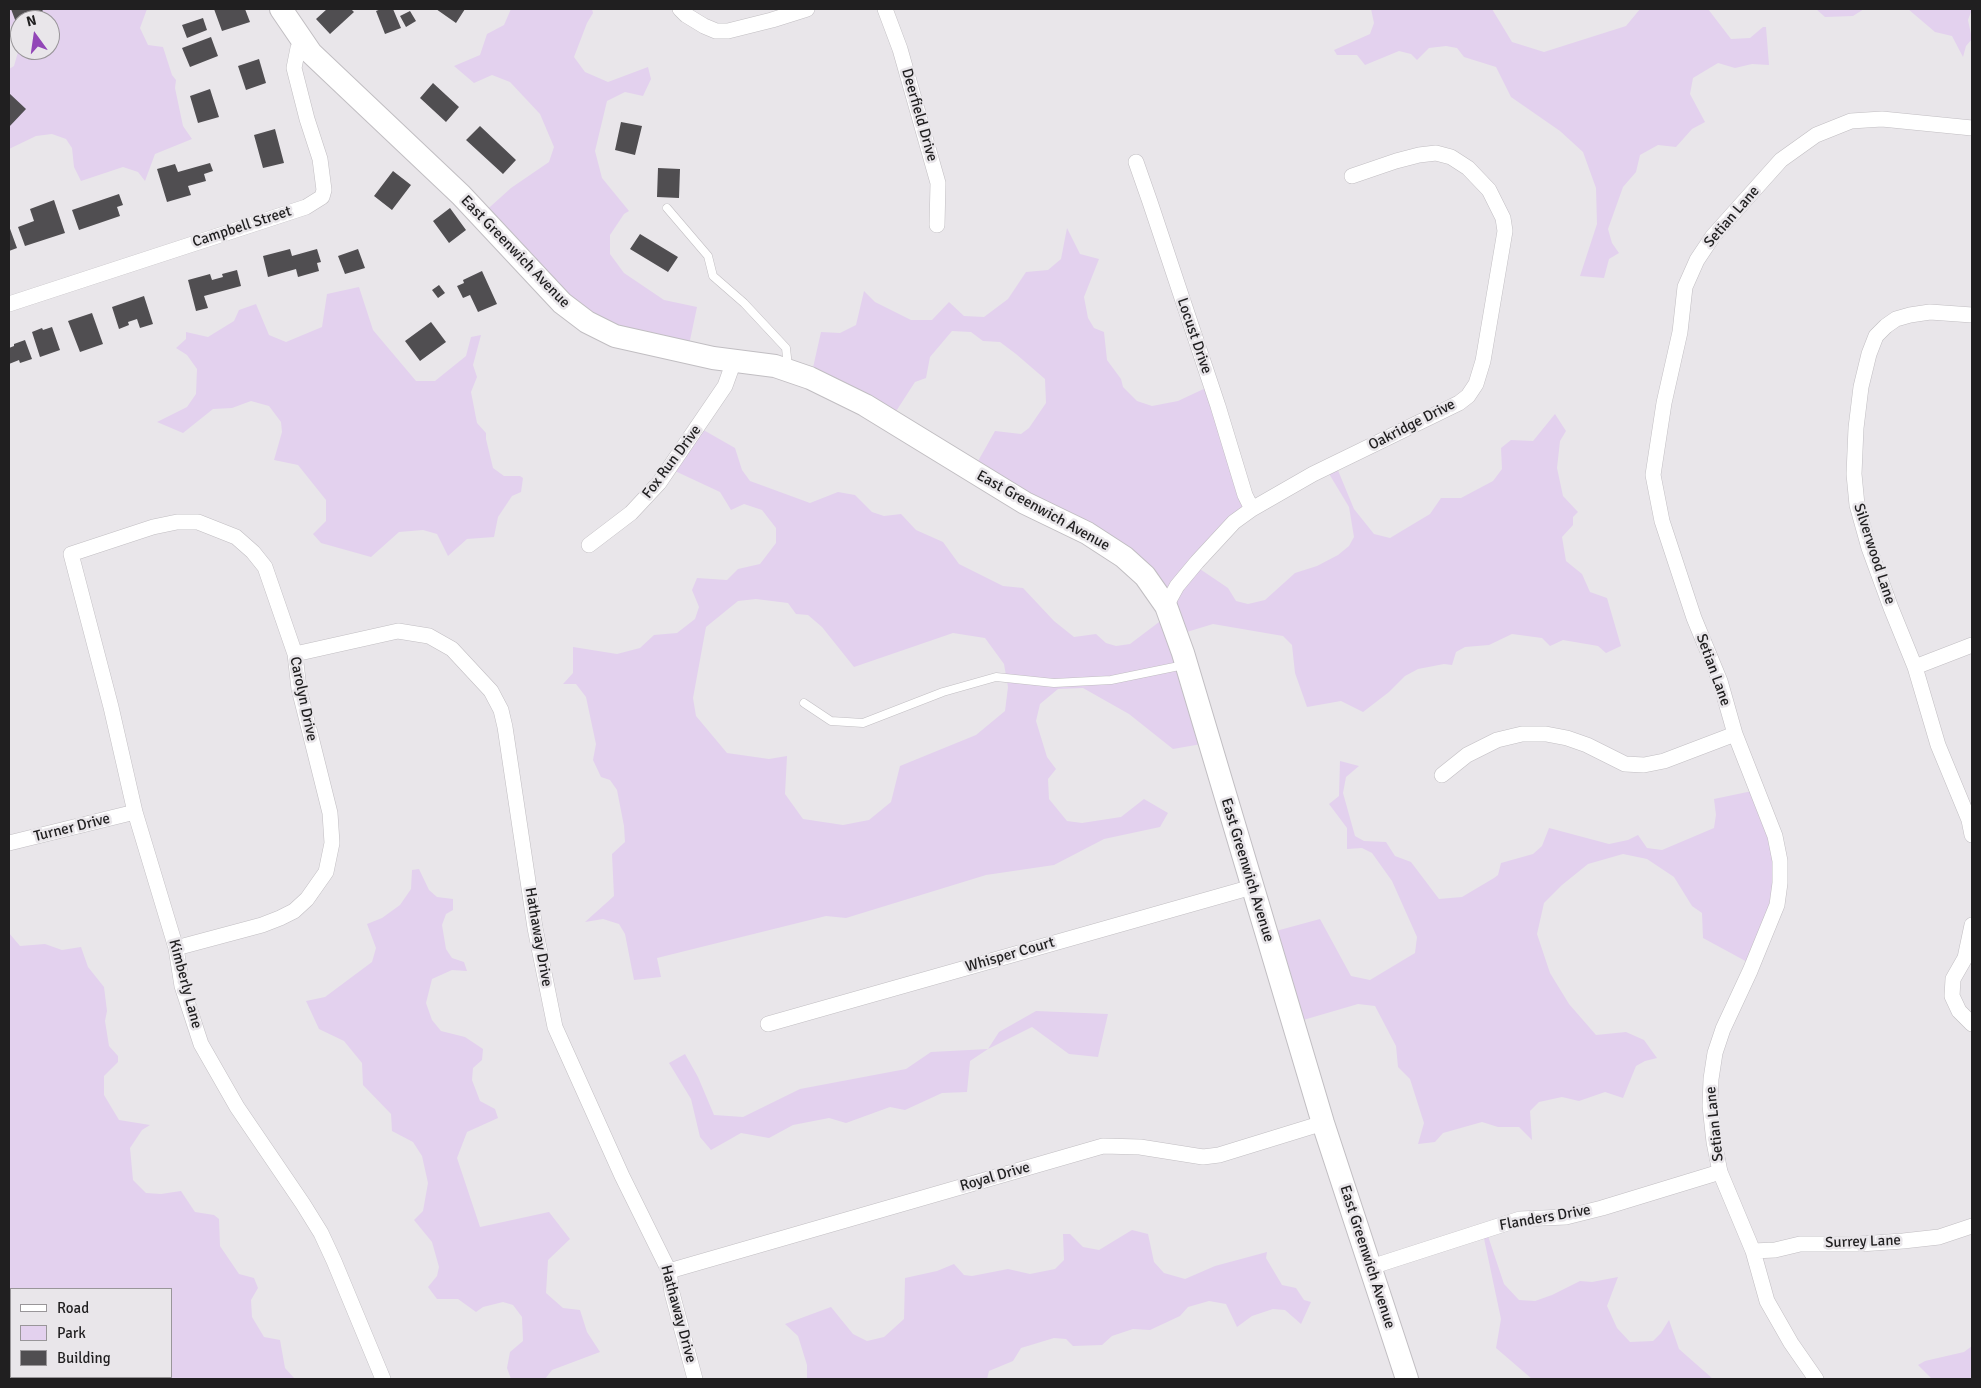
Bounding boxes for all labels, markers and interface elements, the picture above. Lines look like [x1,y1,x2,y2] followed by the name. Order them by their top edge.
[10,10,60,60] north arrow
[25,12,38,30] text: N
[897,66,941,164] street label: Deerfield Drive
[1700,183,1764,251] street label: Setian Lane
[457,192,573,312] street label: East Greenwich Avenue
[190,203,294,251] street label: Campbell Street
[1173,296,1215,376] street label: Locust Drive
[1366,395,1458,455] street label: Oakridge Drive
[639,422,705,502] street label: Fox Run Drive
[973,467,1113,555] street label: East Greenwich Avenue
[1849,501,1899,607] street label: Silverwood Lane
[1692,632,1734,708] street label: Setian Lane
[285,655,321,743] street label: Carolyn Drive
[1217,796,1277,944] street label: East Greenwich Avenue
[32,810,112,846] street label: Turner Drive
[520,886,556,988] street label: Hathaway Drive
[963,934,1057,976] street label: Whisper Court
[164,938,206,1030] street label: Kimberly Lane
[1702,1086,1728,1162] street label: Setian Lane
[958,1158,1032,1196] street label: Royal Drive
[1335,1183,1399,1331] street label: East Greenwich Avenue
[1498,1201,1592,1235] street label: Flanders Drive
[1825,1232,1901,1252] street label: Surrey Lane
[656,1263,700,1365] street label: Hathaway Drive
[10,1288,172,1378] legend
[57,1299,89,1317] text: Road
[57,1324,86,1342] text: Park
[57,1349,111,1367] text: Building

